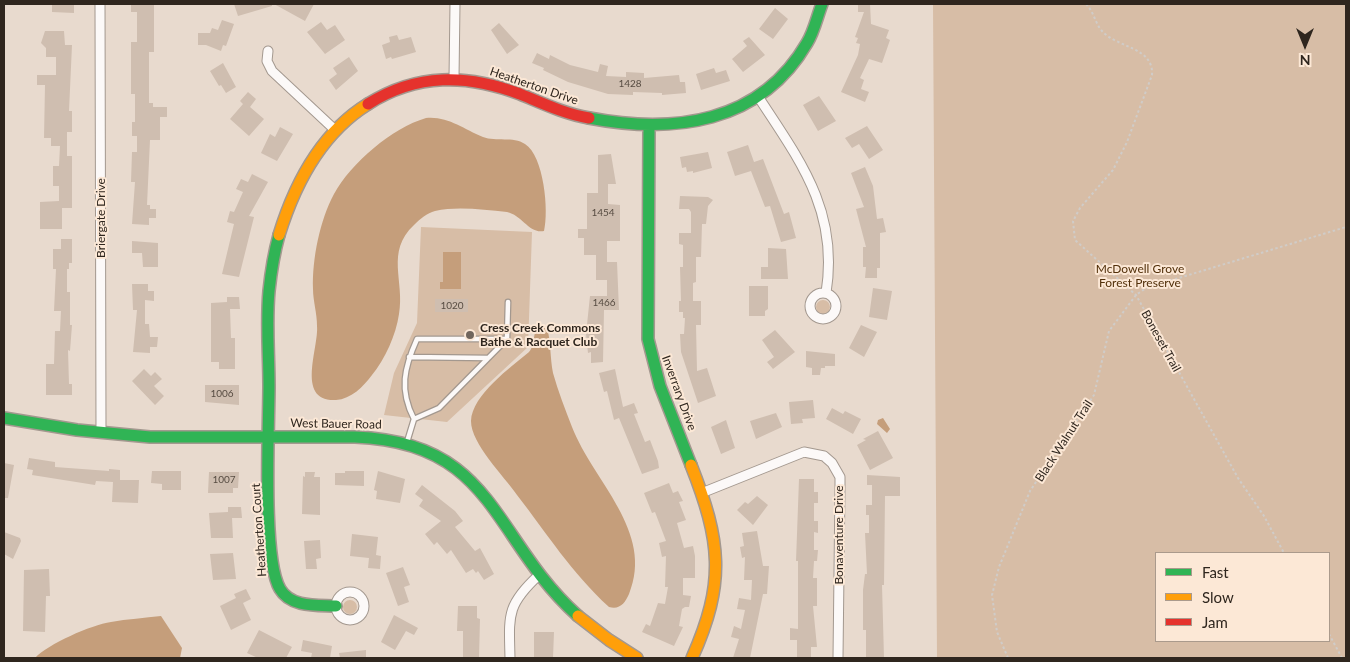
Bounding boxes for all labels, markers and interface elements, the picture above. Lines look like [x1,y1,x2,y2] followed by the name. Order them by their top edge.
[1280,20,1330,70] north arrow
[1300,52,1310,69] text: N
[488,64,580,108] street label: Heatherton Drive
[618,78,642,90] house number: 1428
[94,178,108,258] street label: Briergate Drive
[591,207,615,219] house number: 1454
[1096,262,1184,290] park label: McDowell Grove Forest Preserve
[592,297,616,309] house number: 1466
[440,300,464,312] house number: 1020
[1138,308,1184,374] street label: Boneset Trail
[480,321,600,349] place label: Cress Creek Commons Bathe & Racquet Club
[464,329,476,341] marker: Cress Creek Commons Bathe & Racquet Club
[659,353,699,433] street label: Inverrary Drive
[210,388,234,400] house number: 1006
[1032,398,1096,484] street label: Black Walnut Trail
[290,416,382,432] street label: West Bauer Road
[212,474,236,486] house number: 1007
[249,483,269,577] street label: Heatherton Court
[832,485,846,585] street label: Bonaventure Drive
[1155,552,1330,642] legend
[1202,563,1229,581] text: Fast
[1202,588,1234,606] text: Slow
[1202,613,1228,631] text: Jam

